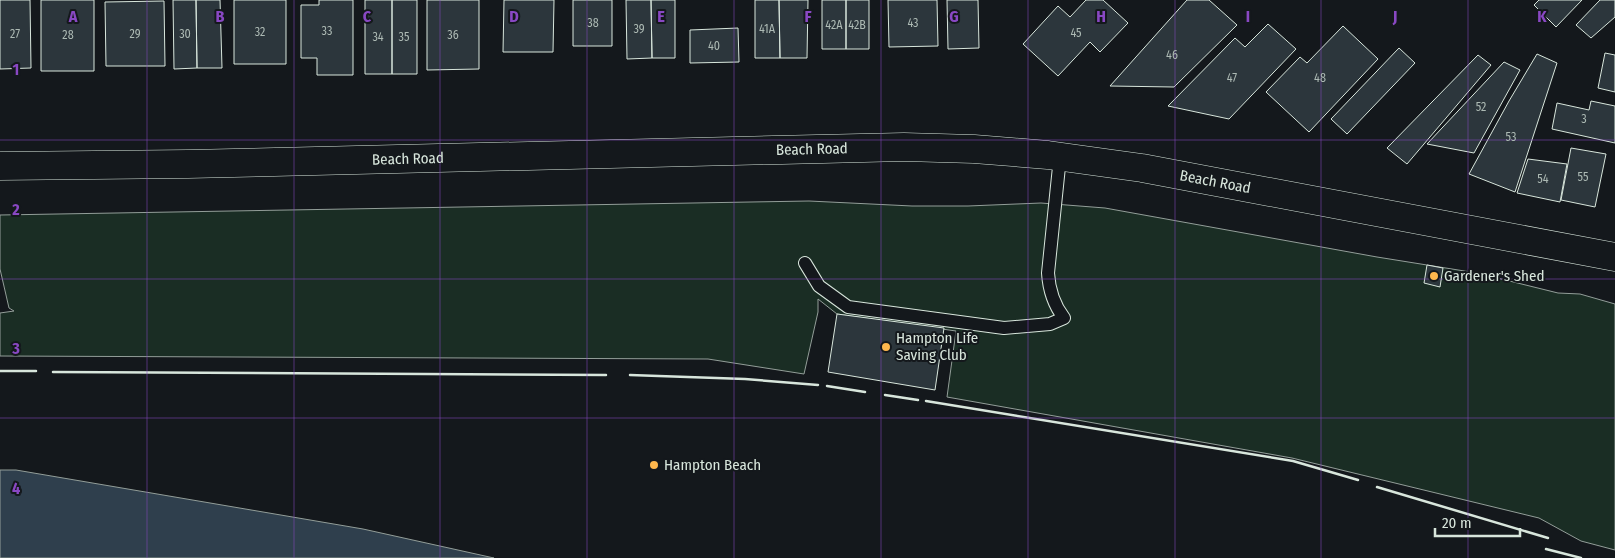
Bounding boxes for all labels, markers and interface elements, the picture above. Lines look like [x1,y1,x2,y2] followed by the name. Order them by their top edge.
[68,7,78,26] text: A
[216,7,225,26] text: B
[363,7,372,26] text: C
[509,7,519,26] text: D
[657,7,665,26] text: E
[804,7,812,26] text: F
[949,7,959,26] text: G
[1096,7,1106,26] text: H
[1246,7,1250,26] text: I
[1392,7,1397,26] text: J
[1537,7,1547,26] text: K
[587,16,599,30] house number: 38
[907,16,919,30] house number: 43
[825,18,843,32] house number: 42A
[848,18,866,32] house number: 42B
[633,22,645,36] house number: 39
[759,22,776,36] house number: 41A
[322,24,332,38] house number: 33
[255,25,265,39] house number: 32
[1070,26,1082,40] house number: 45
[10,27,20,41] house number: 27
[129,27,141,41] house number: 29
[179,27,191,41] house number: 30
[62,28,74,42] house number: 28
[447,28,459,42] house number: 36
[372,30,384,44] house number: 34
[399,30,410,44] house number: 35
[708,39,720,53] house number: 40
[1166,48,1178,62] house number: 46
[13,60,19,79] text: 1
[1227,71,1237,85] house number: 47
[1314,71,1326,85] house number: 48
[1476,100,1486,114] house number: 52
[1581,112,1587,126] house number: 3
[1506,130,1516,144] house number: 53
[776,139,848,159] street label: Beach Road
[372,149,444,169] street label: Beach Road
[1178,166,1252,197] street label: Beach Road
[1578,170,1589,184] house number: 55
[1537,172,1549,186] house number: 54
[11,200,20,219] text: 2
[1444,267,1544,285] place label: Gardener's Shed
[1428,270,1440,282] marker: Gardener's Shed
[896,329,978,364] place label: Hampton Life Saving Club
[11,339,20,358] text: 3
[880,341,892,353] marker: Hampton Life Saving Club
[664,456,761,474] place label: Hampton Beach
[648,459,660,471] marker: Hampton Beach
[12,479,20,498] text: 4
[1435,506,1520,538] scale bar
[1442,514,1472,532] text: 20 m

